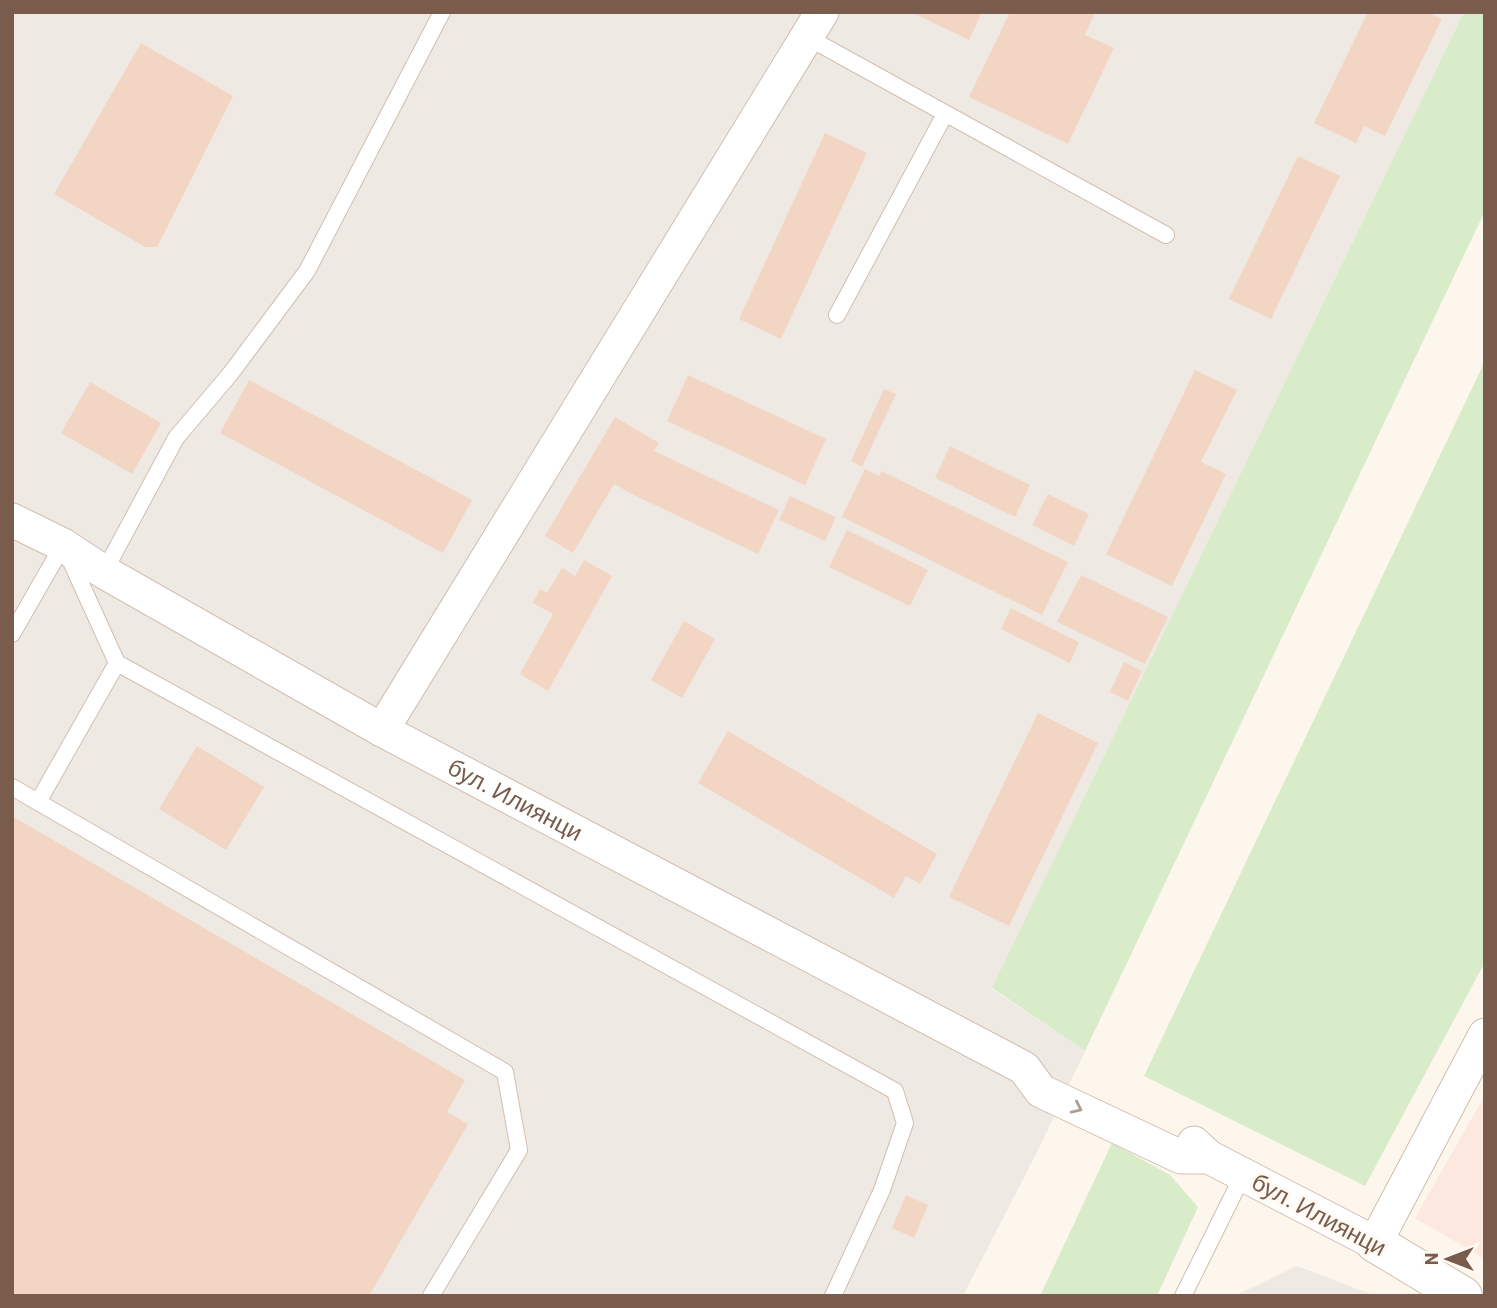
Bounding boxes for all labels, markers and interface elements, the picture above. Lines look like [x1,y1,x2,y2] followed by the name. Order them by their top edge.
[443,751,588,846] street label: бул. Илиянци
[1070,1100,1083,1114] one-way arrow
[1247,1166,1392,1261] street label: бул. Илиянци
[1413,1224,1483,1294] north arrow
[1419,1253,1442,1265] text: N

